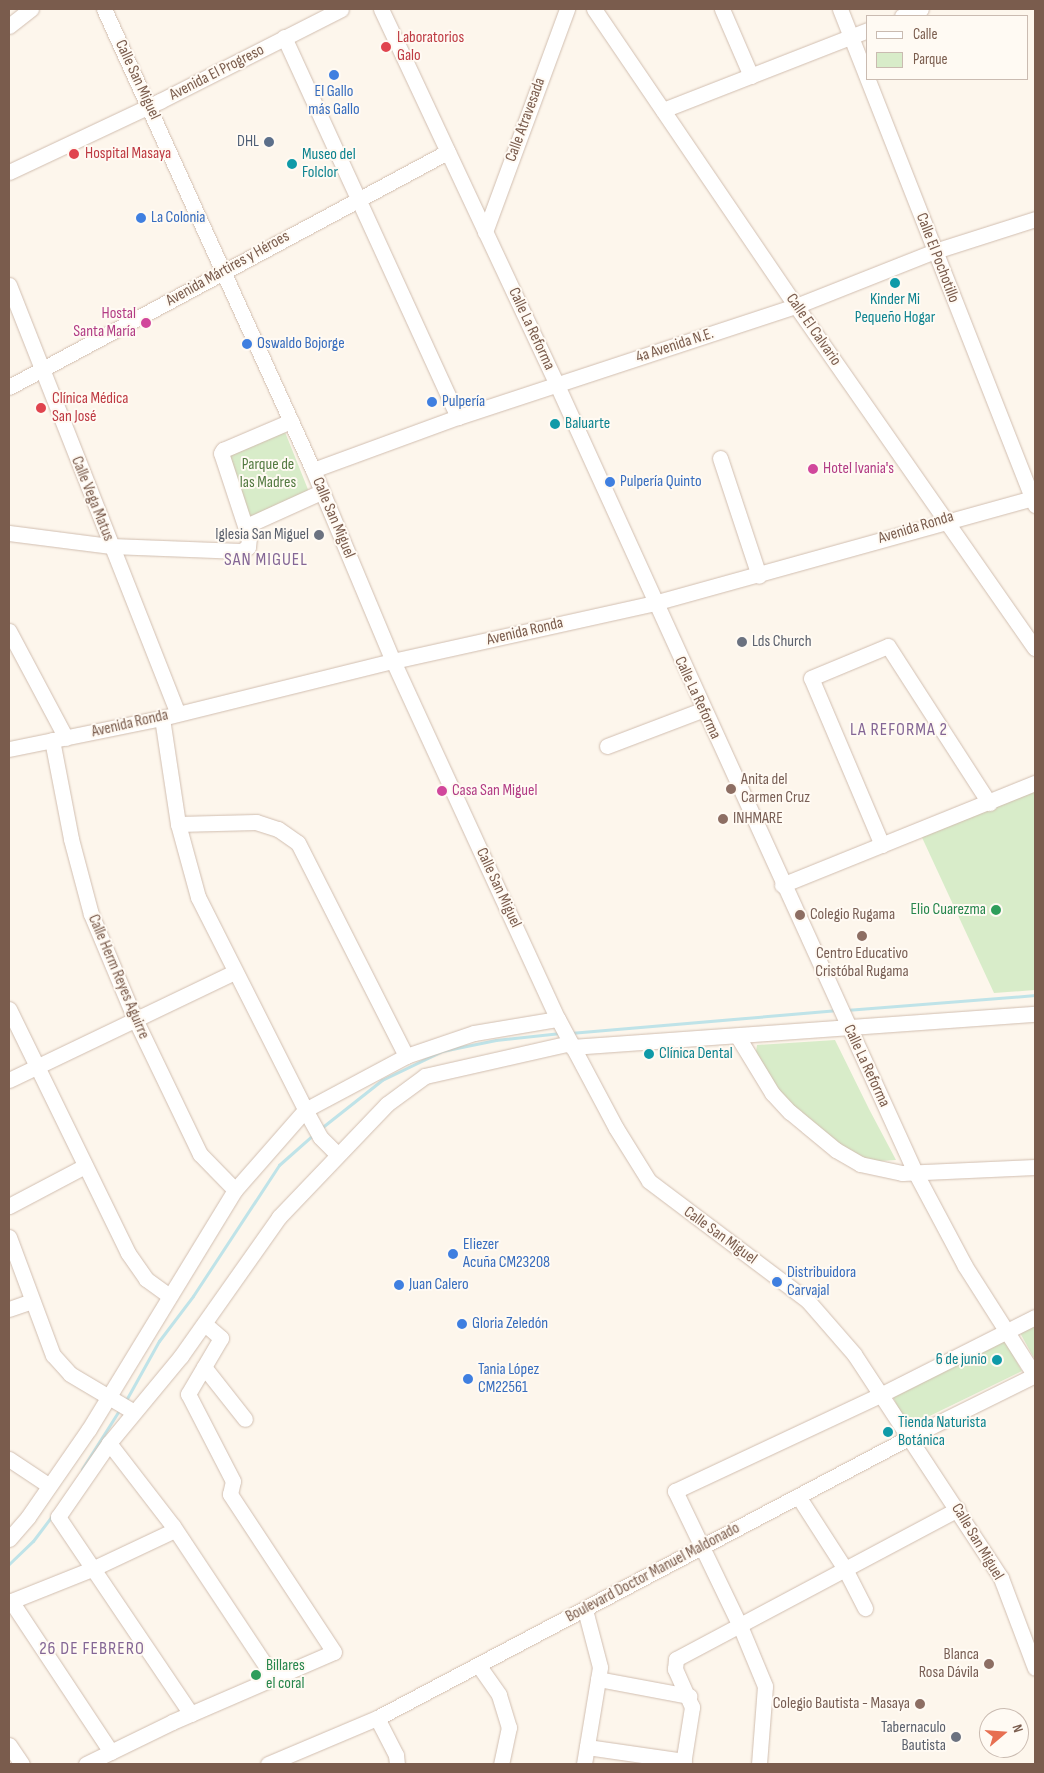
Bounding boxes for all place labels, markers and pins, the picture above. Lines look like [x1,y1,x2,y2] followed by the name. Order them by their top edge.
[397,28,464,66] place label: Laboratorios Galo
[379,40,393,54] marker: Laboratorios Galo
[328,69,340,81] marker: El Gallo más Gallo
[308,82,360,120] place label: El Gallo más Gallo
[237,132,259,152] place label: DHL
[263,136,275,148] marker: DHL
[85,144,171,164] place label: Hospital Masaya
[302,145,356,183] place label: Museo del Folclor
[67,147,81,161] marker: Hospital Masaya
[286,158,298,170] marker: Museo del Folclor
[151,208,205,228] place label: La Colonia
[135,212,147,224] marker: La Colonia
[889,277,901,289] marker: Kinder Mi Pequeño Hogar
[855,290,935,328] place label: Kinder Mi Pequeño Hogar
[73,304,136,342] place label: Hostal Santa María
[140,317,152,329] marker: Hostal Santa María
[257,334,345,354] place label: Oswaldo Bojorge
[241,338,253,350] marker: Oswaldo Bojorge
[52,389,128,427] place label: Clínica Médica San José
[442,392,485,412] place label: Pulpería
[426,396,438,408] marker: Pulpería
[34,401,48,415] marker: Clínica Médica San José
[565,414,610,434] place label: Baluarte
[549,418,561,430] marker: Baluarte
[823,459,894,479] place label: Hotel Ivania's
[807,463,819,475] marker: Hotel Ivania's
[620,472,702,492] place label: Pulpería Quinto
[604,476,616,488] marker: Pulpería Quinto
[215,525,309,545] place label: Iglesia San Miguel
[313,529,325,541] marker: Iglesia San Miguel
[752,632,812,652] place label: Lds Church
[736,636,748,648] marker: Lds Church
[741,770,810,808] place label: Anita del Carmen Cruz
[452,781,537,801] place label: Casa San Miguel
[725,783,737,795] marker: Anita del Carmen Cruz
[436,785,448,797] marker: Casa San Miguel
[733,809,783,829] place label: INHMARE
[717,813,729,825] marker: INHMARE
[910,900,986,920] place label: Elio Cuarezma
[990,904,1002,916] marker: Elio Cuarezma
[810,905,895,925] place label: Colegio Rugama
[794,909,806,921] marker: Colegio Rugama
[856,930,868,942] marker: Centro Educativo Cristóbal Rugama
[815,944,909,982] place label: Centro Educativo Cristóbal Rugama
[659,1044,733,1064] place label: Clínica Dental
[643,1048,655,1060] marker: Clínica Dental
[463,1235,550,1273] place label: Eliezer Acuña CM23208
[447,1248,459,1260] marker: Eliezer Acuña CM23208
[787,1263,856,1301] place label: Distribuidora Carvajal
[409,1275,469,1295] place label: Juan Calero
[771,1276,783,1288] marker: Distribuidora Carvajal
[393,1279,405,1291] marker: Juan Calero
[472,1314,548,1334] place label: Gloria Zeledón
[456,1318,468,1330] marker: Gloria Zeledón
[936,1350,987,1370] place label: 6 de junio
[991,1354,1003,1366] marker: 6 de junio
[478,1360,539,1398] place label: Tania López CM22561
[462,1373,474,1385] marker: Tania López CM22561
[898,1413,986,1451] place label: Tienda Naturista Botánica
[882,1426,894,1438] marker: Tienda Naturista Botánica
[919,1645,979,1683] place label: Blanca Rosa Dávila
[266,1656,305,1694] place label: Billares el coral
[983,1658,995,1670] marker: Blanca Rosa Dávila
[250,1669,262,1681] marker: Billares el coral
[773,1694,910,1714] place label: Colegio Bautista - Masaya
[914,1698,926,1710] marker: Colegio Bautista - Masaya
[881,1718,946,1756] place label: Tabernaculo Bautista
[950,1731,962,1743] marker: Tabernaculo Bautista

